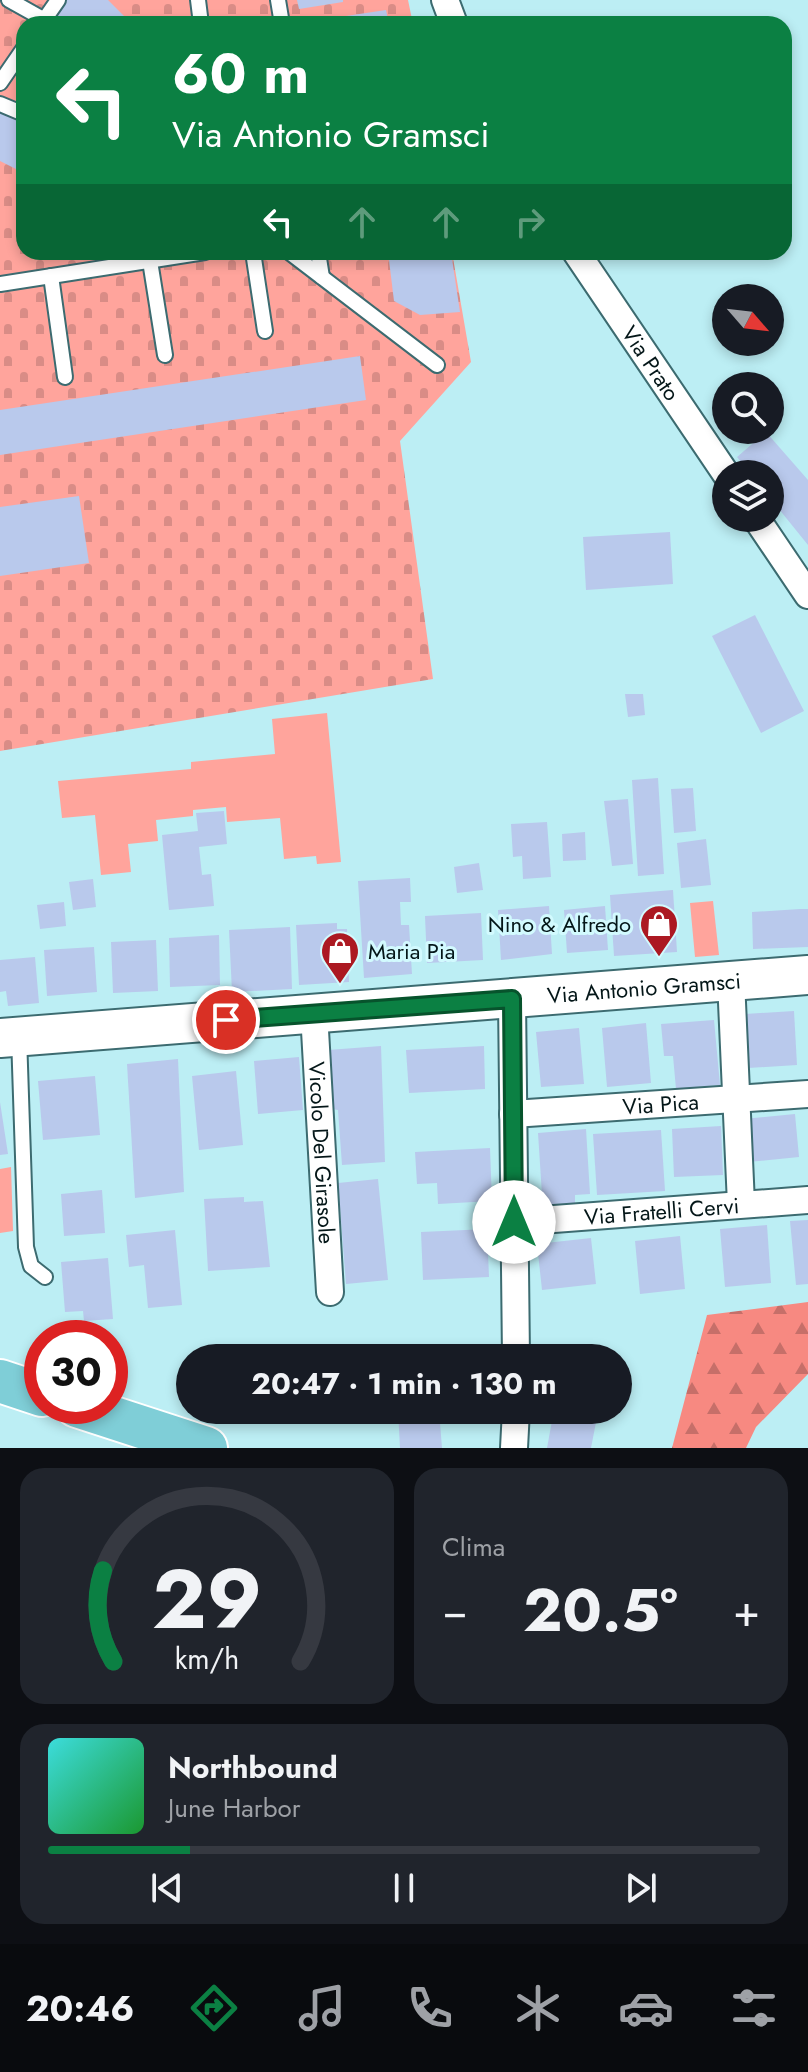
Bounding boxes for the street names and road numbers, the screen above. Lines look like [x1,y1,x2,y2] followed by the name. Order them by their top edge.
[614,319,688,407] street label: Via Prato
[546,964,742,1011] street label: Via Antonio Gramsci
[301,1061,343,1245] street label: Vicolo Del Girasole
[621,1085,700,1123] street label: Via Pica
[583,1189,740,1233] street label: Via Fratelli Cervi

